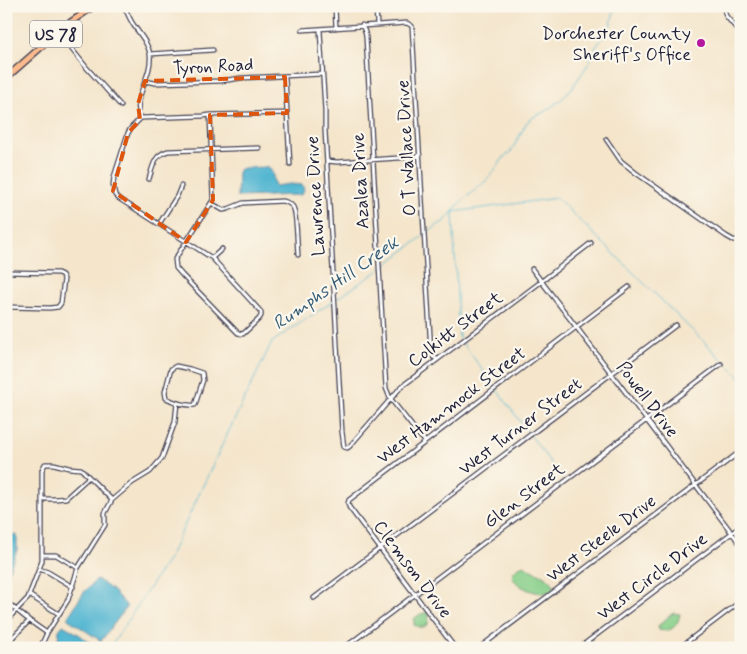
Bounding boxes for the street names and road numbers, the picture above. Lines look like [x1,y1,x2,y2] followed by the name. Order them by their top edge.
[30,20,82,48] road number: US 78
[172,53,254,81] street label: Tyron Road
[391,79,423,217] street label: O T Wallace Drive
[346,132,376,230] street label: Azalea Drive
[301,135,331,257] street label: Lawrence Drive
[403,286,508,373] street label: Colkitt Street
[372,342,531,470] street label: West Hammock Street
[611,357,684,443] street label: Powell Drive
[454,372,587,481] street label: West Turner Street
[479,457,570,534] street label: Glen Street
[542,490,662,588] street label: West Steele Drive
[367,516,457,624] street label: Clemson Drive
[593,527,713,626] street label: West Circle Drive

